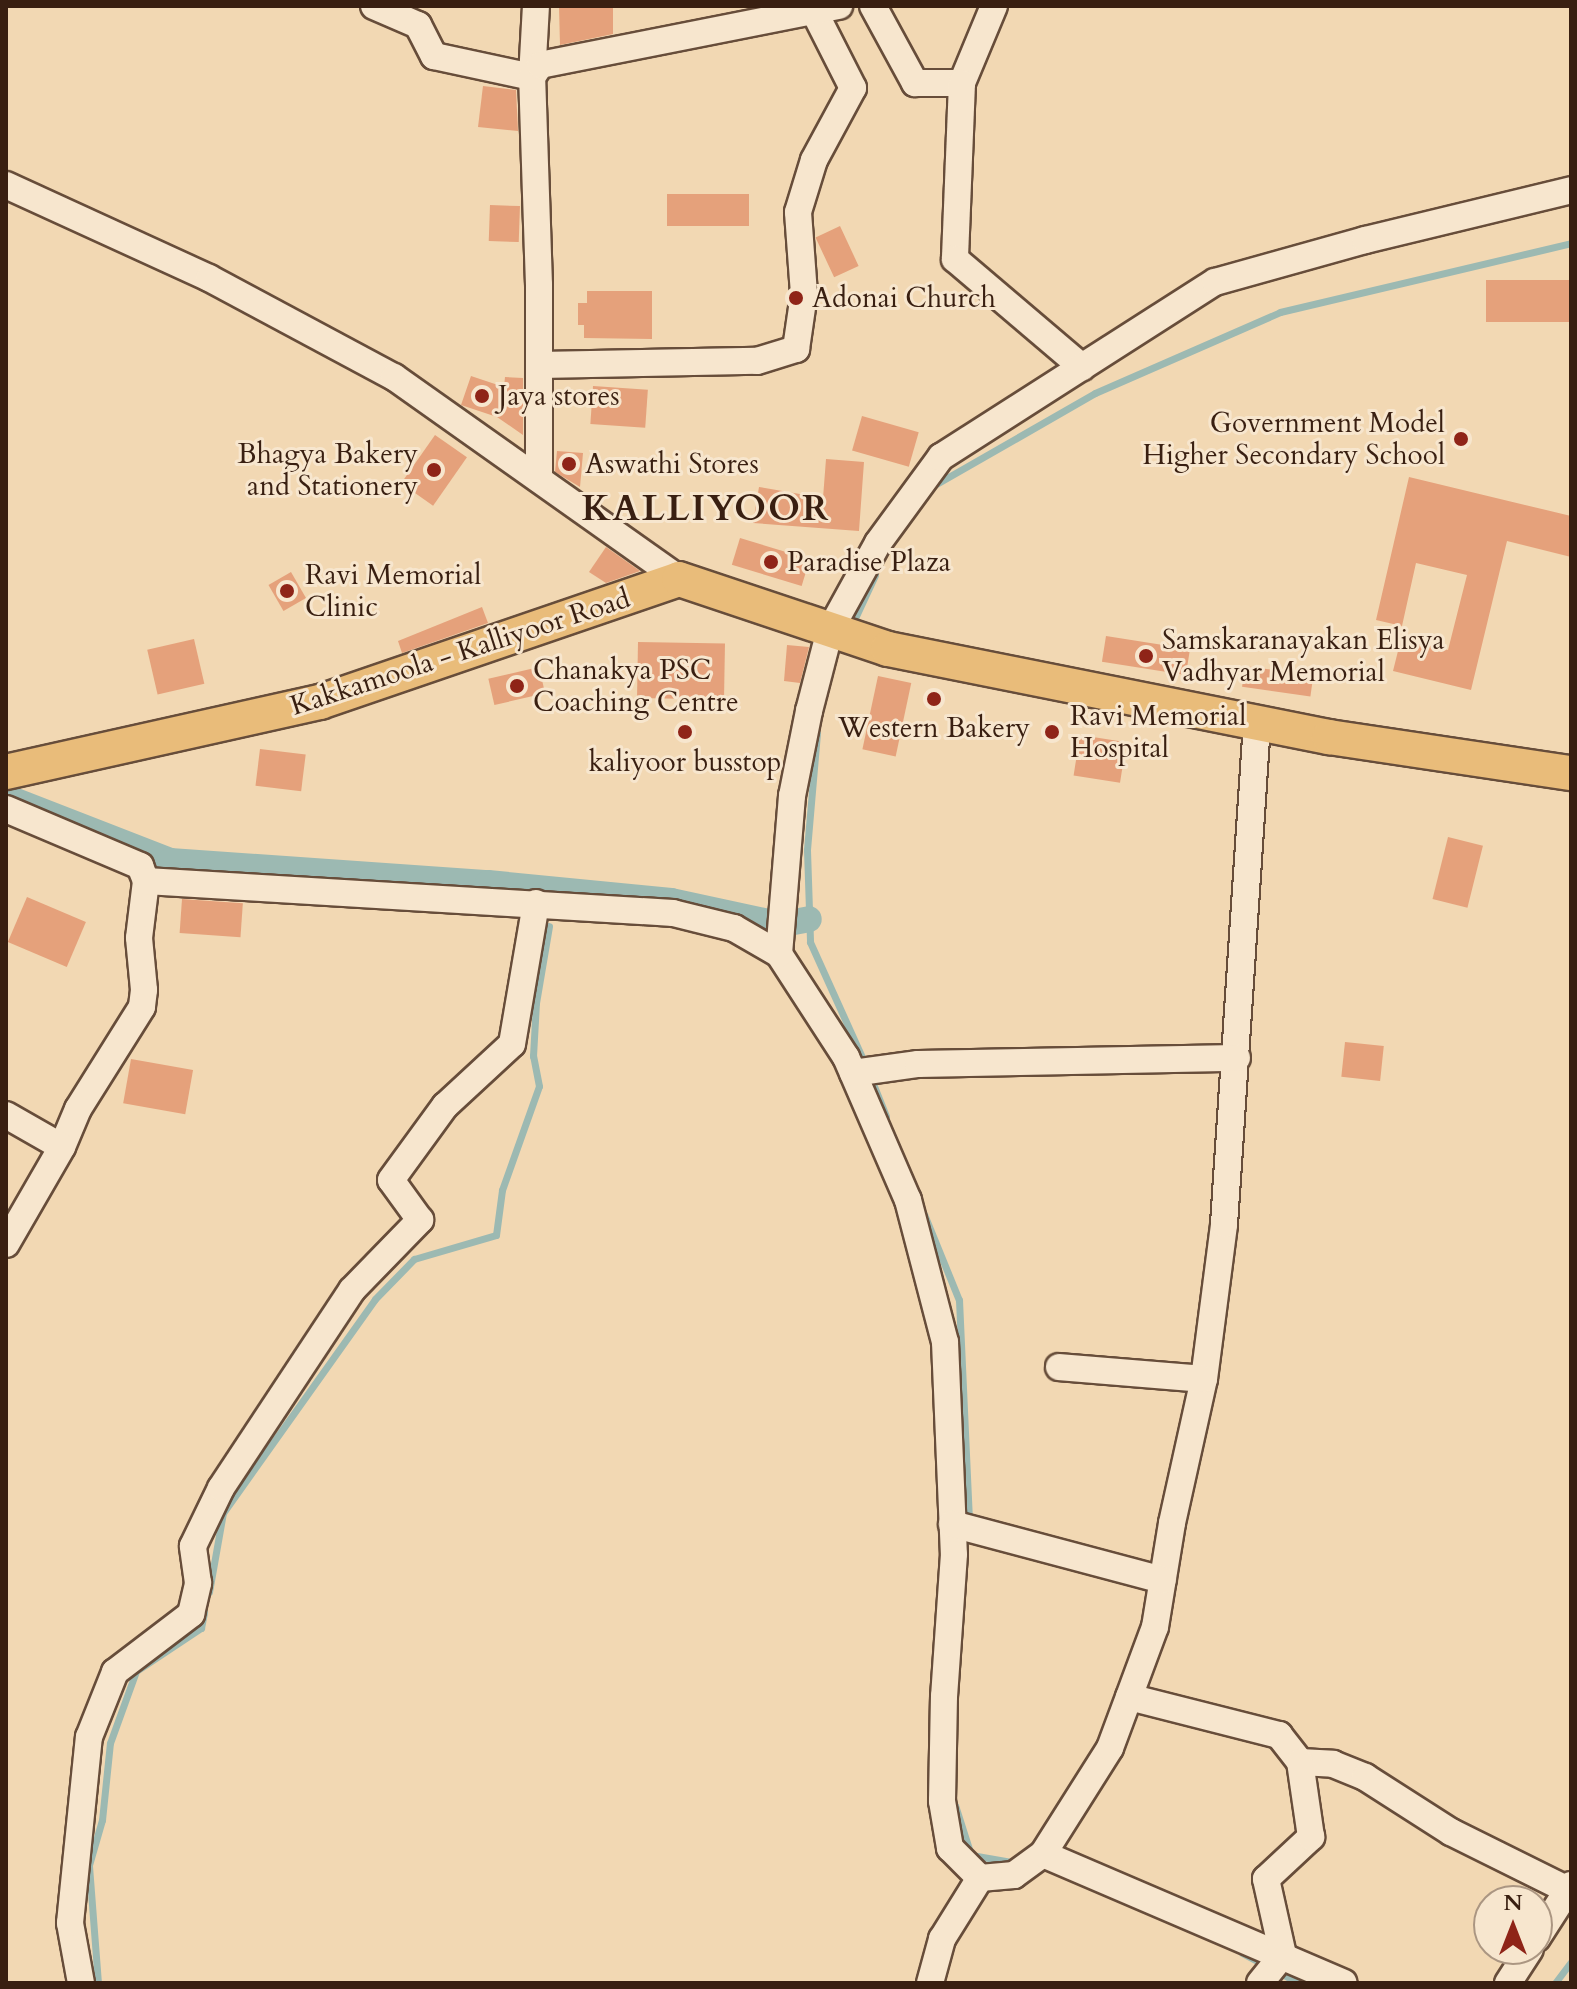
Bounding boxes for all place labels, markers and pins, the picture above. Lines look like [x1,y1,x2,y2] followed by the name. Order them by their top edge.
[812,281,996,315] place label: Adonai Church
[787,289,805,307] marker: Adonai Church
[498,379,620,413] place label: Jaya stores
[473,387,491,405] marker: Jaya stores
[1143,406,1445,472] place label: Government Model Higher Secondary School
[1452,430,1470,448] marker: Government Model Higher Secondary School
[238,437,418,503] place label: Bhagya Bakery and Stationery
[585,447,759,481] place label: Aswathi Stores
[560,455,578,473] marker: Aswathi Stores
[425,461,443,479] marker: Bhagya Bakery and Stationery
[787,545,951,579] place label: Paradise Plaza
[762,553,780,571] marker: Paradise Plaza
[305,558,481,624] place label: Ravi Memorial Clinic
[276,580,298,602] marker: Ravi Memorial Clinic
[1162,623,1445,689] place label: Samskaranayakan Elisya Vadhyar Memorial
[1137,647,1155,665] marker: Samskaranayakan Elisya Vadhyar Memorial
[533,653,739,719] place label: Chanakya PSC Coaching Centre
[508,677,526,695] marker: Chanakya PSC Coaching Centre
[925,690,943,708] marker: Western Bakery
[1070,699,1246,765] place label: Ravi Memorial Hospital
[838,711,1030,745] place label: Western Bakery
[1041,721,1063,743] marker: Ravi Memorial Hospital
[676,723,694,741] marker: kaliyoor busstop
[589,745,781,779] place label: kaliyoor busstop

